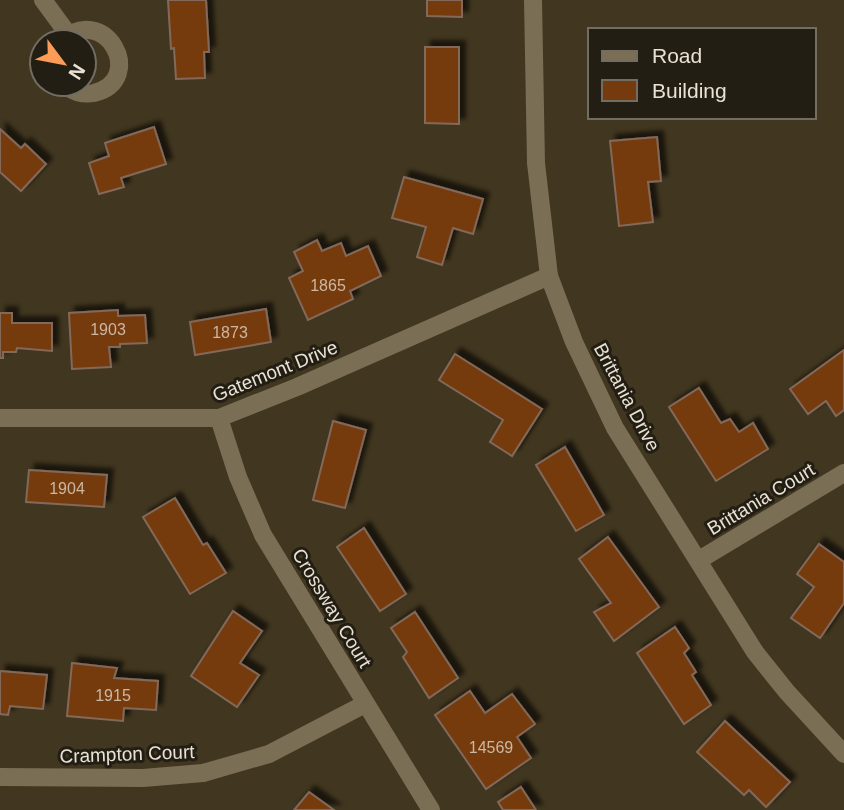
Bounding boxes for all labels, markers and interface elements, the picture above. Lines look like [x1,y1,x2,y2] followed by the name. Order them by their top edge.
[28,28,98,98] north arrow
[588,28,816,119] legend
[652,44,702,67] text: Road
[64,60,90,83] text: N
[652,79,727,102] text: Building
[310,277,346,294] house number: 1865
[90,321,126,338] house number: 1903
[212,324,248,341] house number: 1873
[209,336,341,406] street label: Gatemont Drive
[590,339,664,455] street label: Brittania Drive
[704,458,819,539] street label: Brittania Court
[49,480,85,497] house number: 1904
[288,545,376,672] street label: Crossway Court
[95,687,131,704] house number: 1915
[469,739,513,756] house number: 14569
[59,741,196,767] street label: Crampton Court

